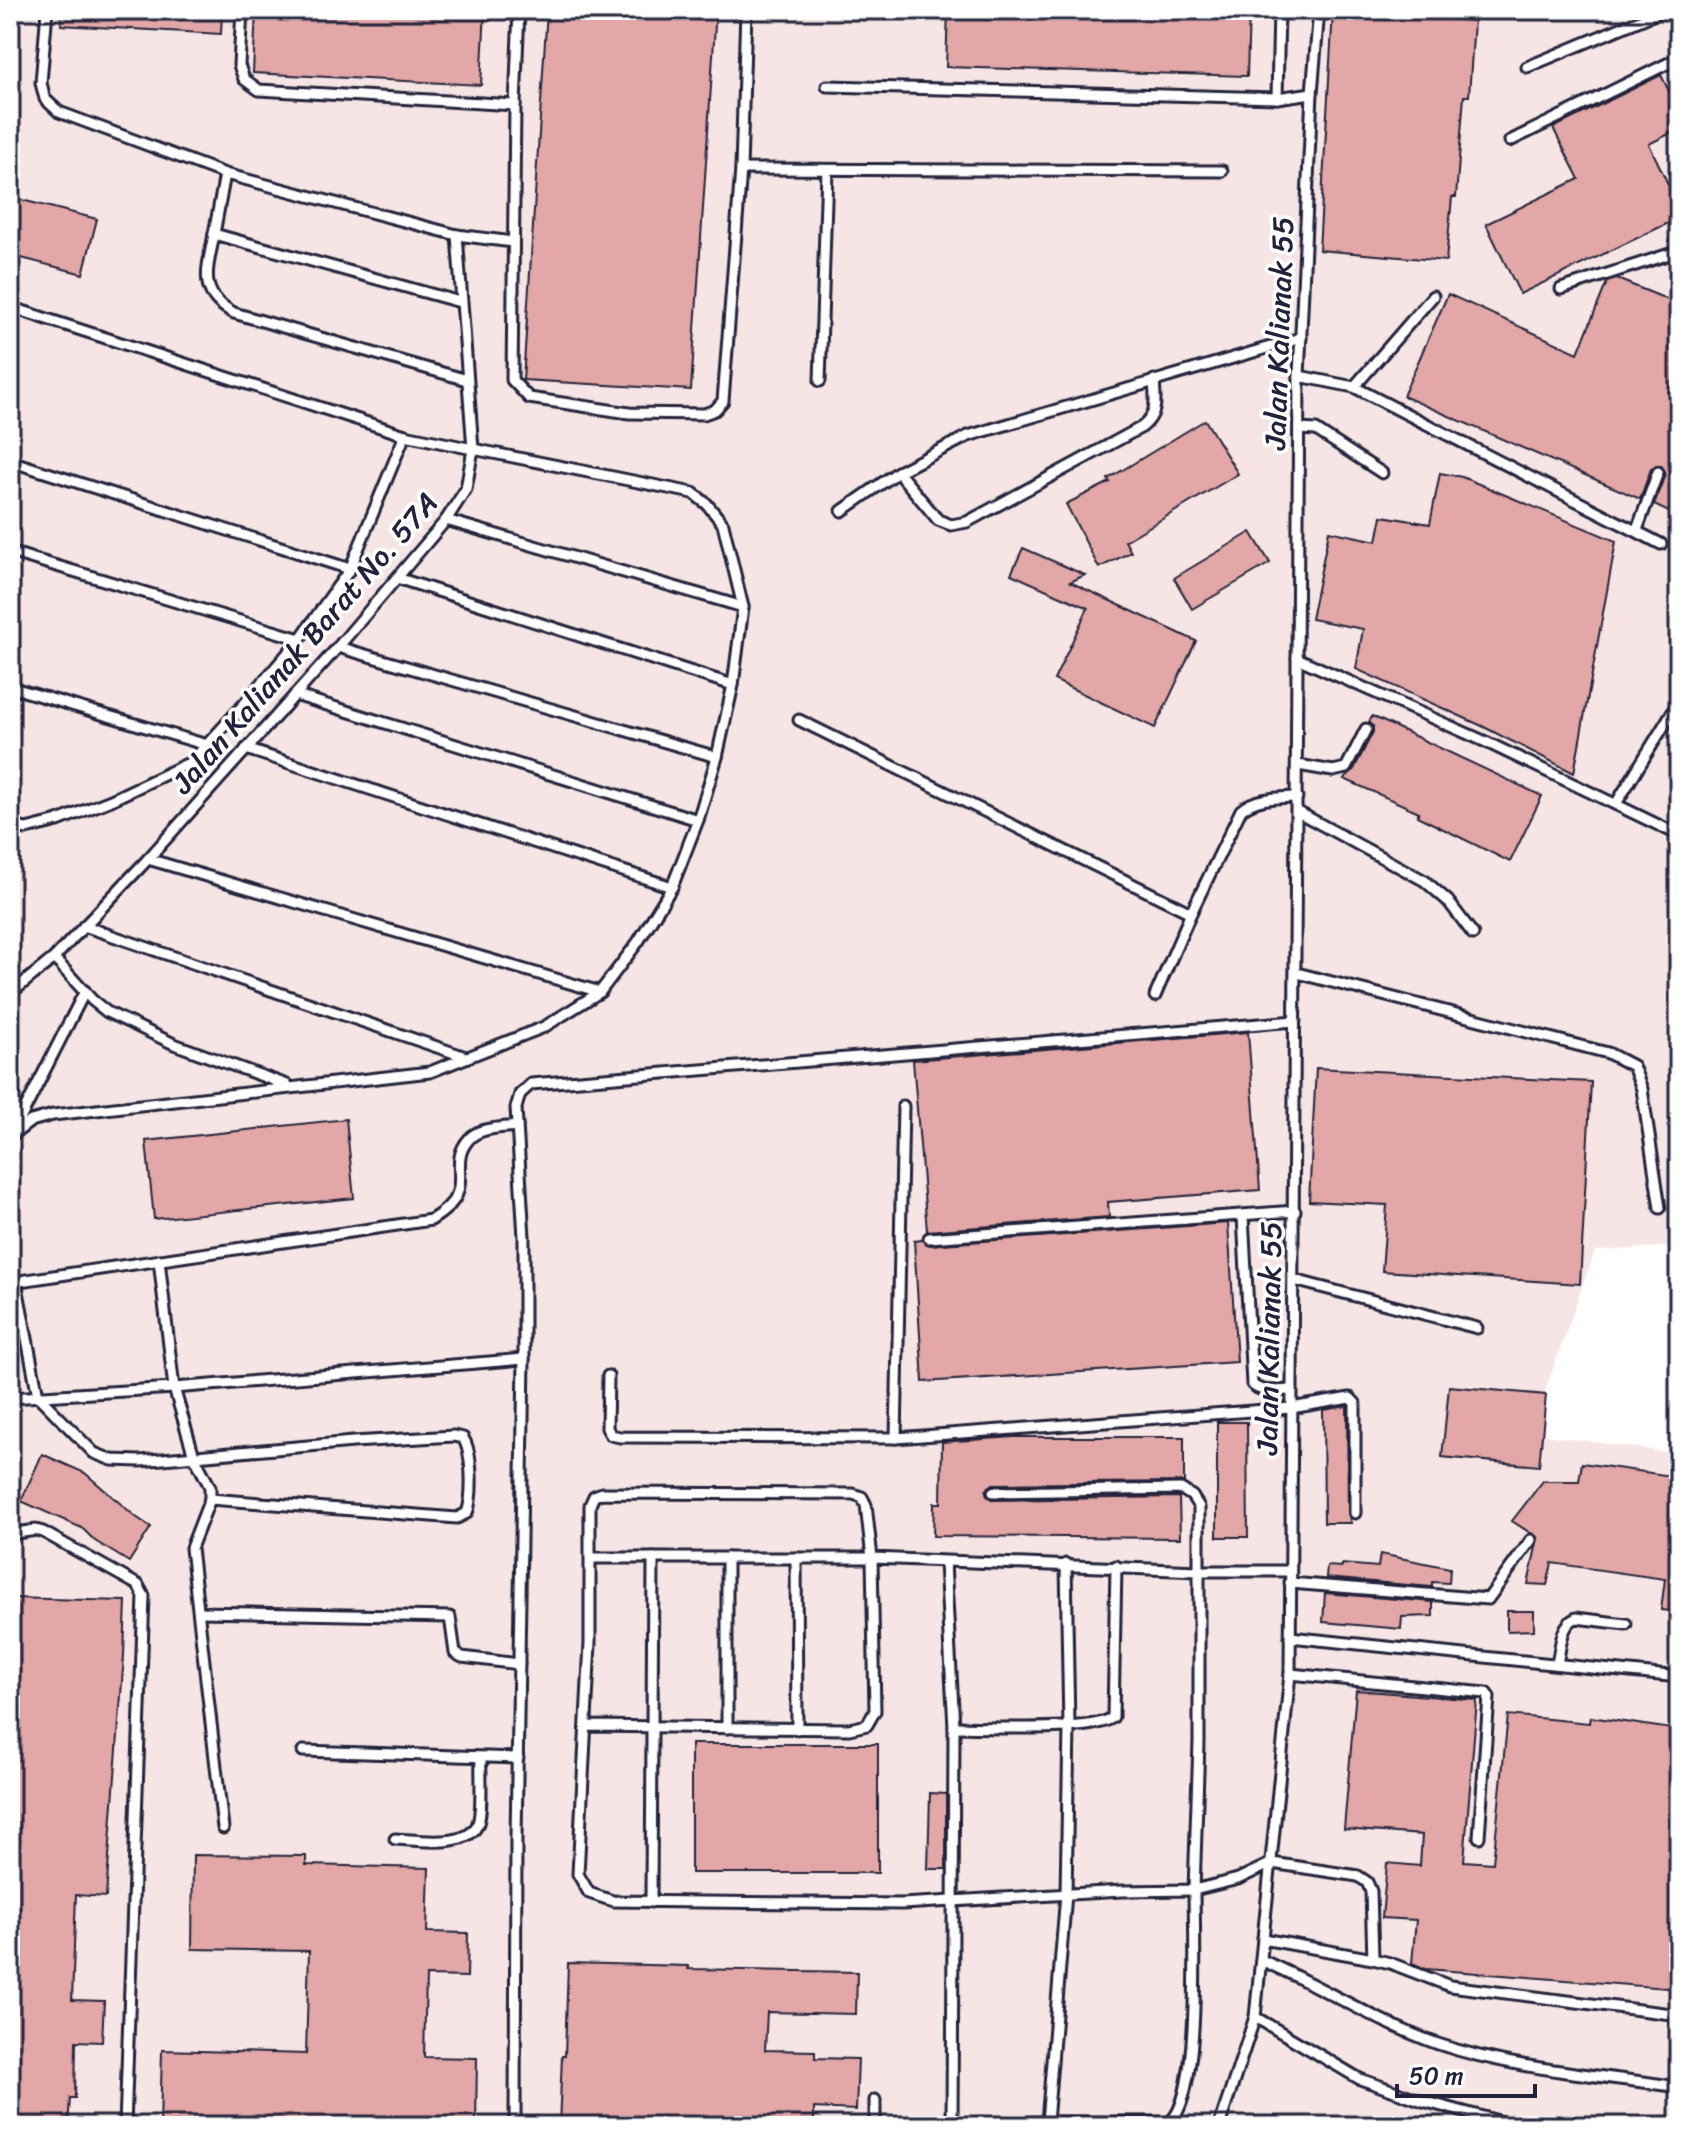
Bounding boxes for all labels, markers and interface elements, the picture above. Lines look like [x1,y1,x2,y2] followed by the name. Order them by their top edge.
[1248,215,1310,452] street label: Jalan Kalianak 55
[157,479,452,808] street label: Jalan Kalianak Barat No. 57A
[1240,1221,1298,1456] street label: Jalan Kalianak 55
[1397,2048,1535,2098] scale bar
[1409,2055,1464,2097] text: 50 m

